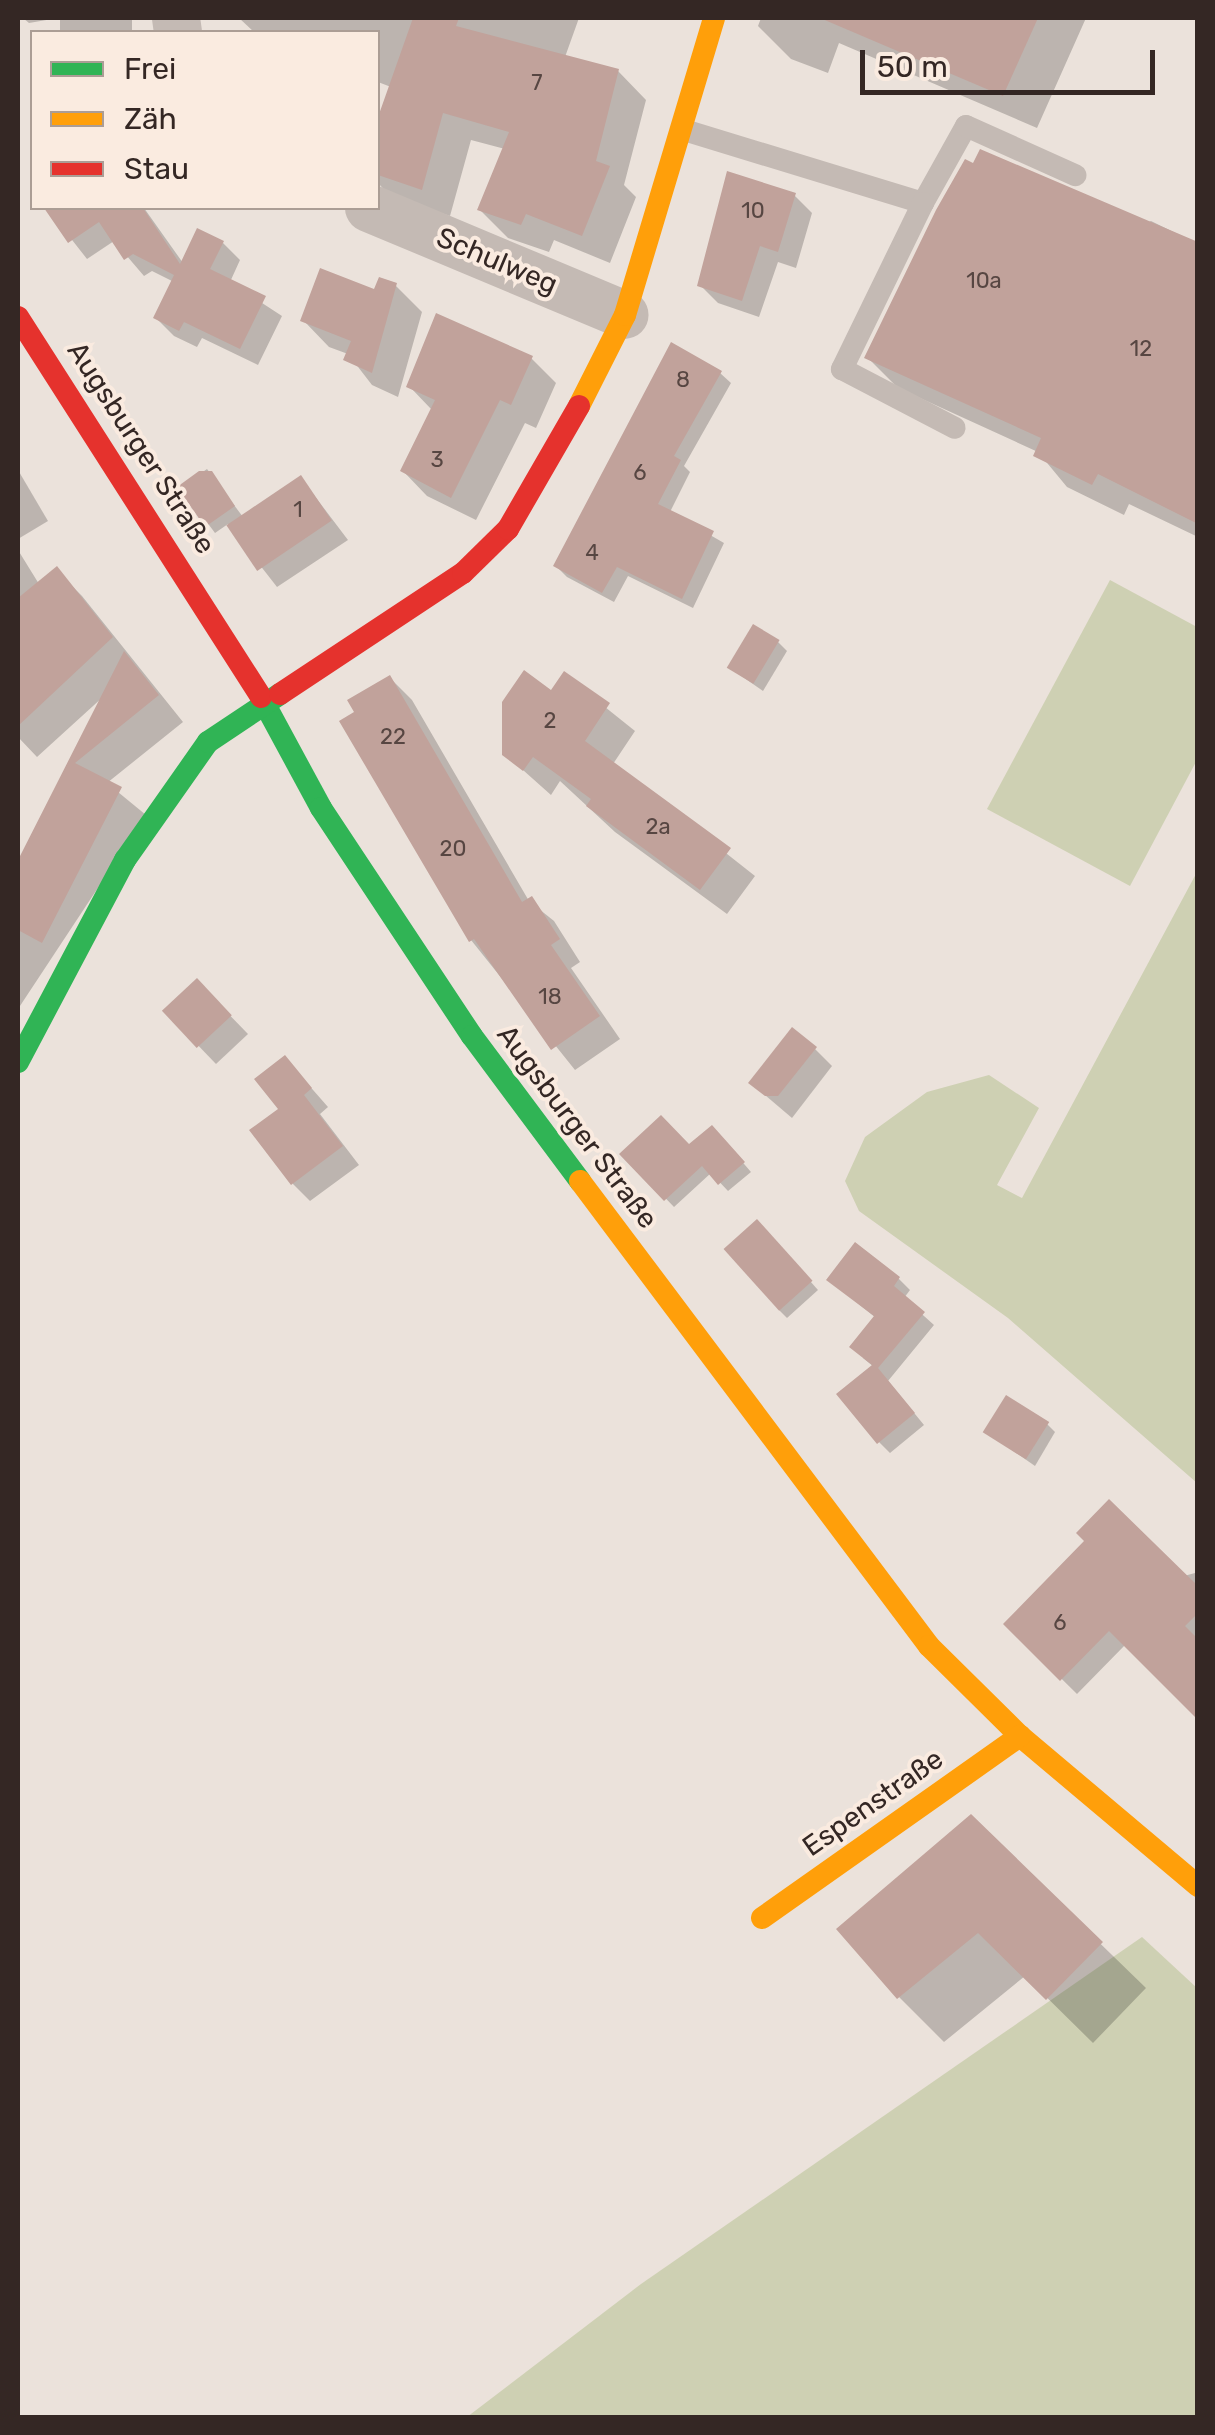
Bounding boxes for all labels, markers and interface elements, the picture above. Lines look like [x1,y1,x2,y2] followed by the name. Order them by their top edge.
[30,30,380,210] legend
[865,30,1160,92] scale bar
[877,49,948,85] text: 50 m
[124,51,176,87] text: Frei
[531,70,543,96] house number: 7
[124,101,177,137] text: Zäh
[124,151,189,187] text: Stau
[741,198,765,224] house number: 10
[431,221,563,301] street label: Schulweg
[966,268,1002,294] house number: 10a
[60,335,222,561] street label: Augsburger Straße
[1130,336,1152,362] house number: 12
[676,367,690,393] house number: 8
[430,447,444,473] house number: 3
[633,460,647,486] house number: 6
[293,497,303,523] house number: 1
[585,540,599,566] house number: 4
[544,708,556,734] house number: 2
[380,724,406,750] house number: 22
[645,814,671,840] house number: 2a
[440,836,466,862] house number: 20
[538,984,562,1010] house number: 18
[489,1018,665,1236] street label: Augsburger Straße
[1053,1610,1067,1636] house number: 6
[796,1742,950,1864] street label: Espenstraße

